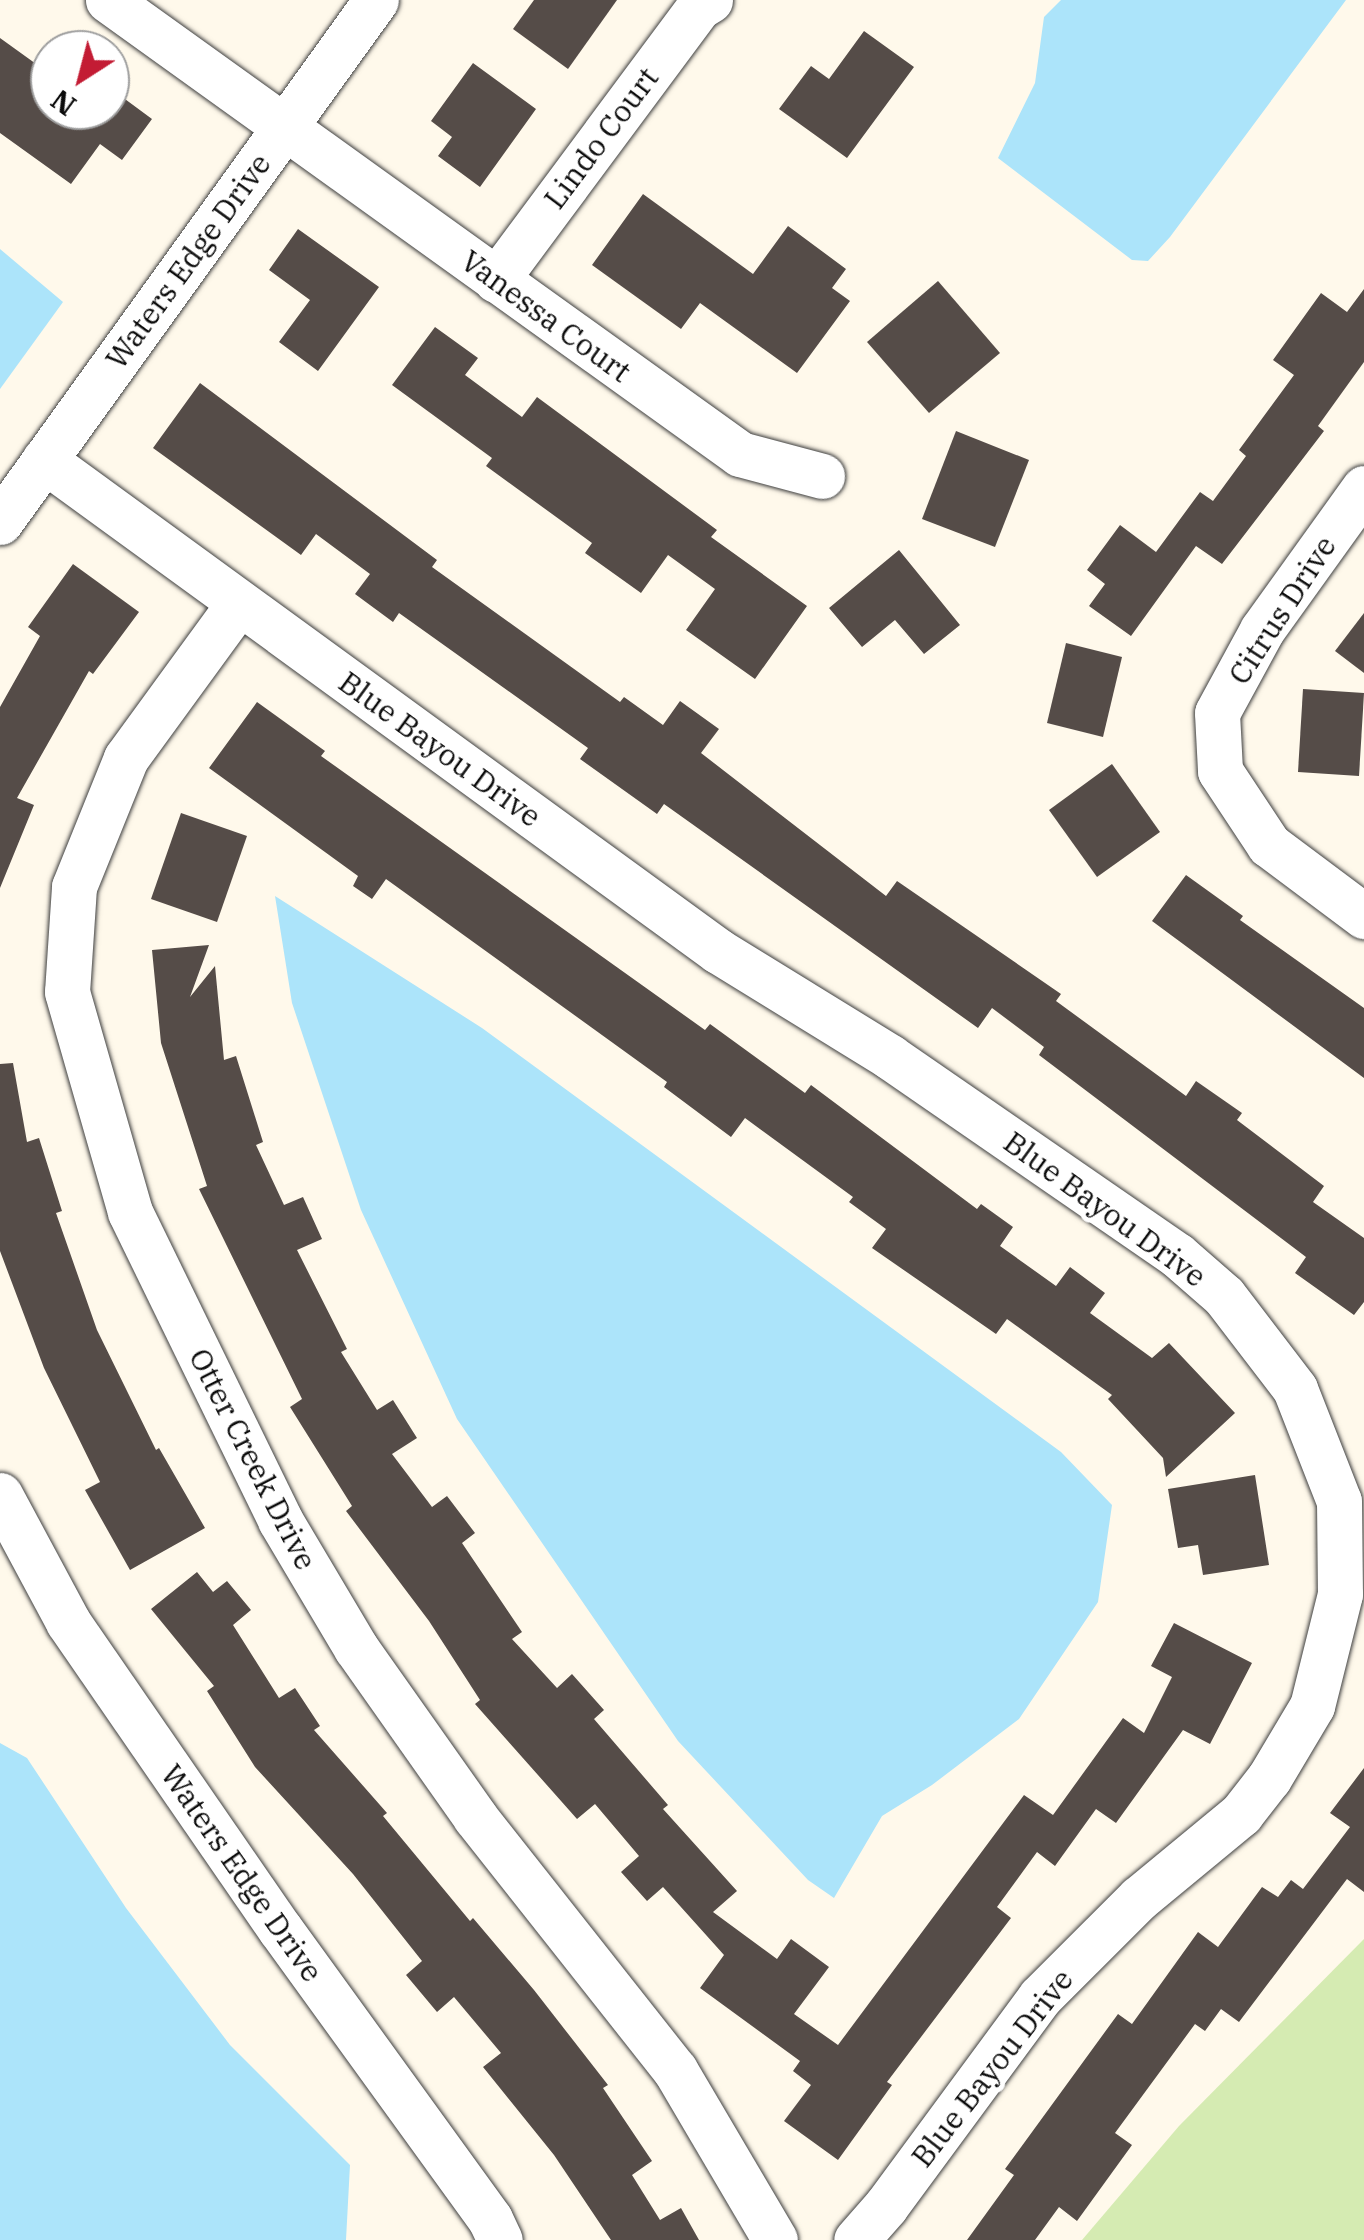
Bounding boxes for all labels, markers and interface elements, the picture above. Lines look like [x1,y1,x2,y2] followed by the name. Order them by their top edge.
[30,30,130,130] north arrow
[536,60,666,216] street label: Lindo Court
[43,82,83,125] text: N
[98,146,278,376] street label: Waters Edge Drive
[454,242,638,390] street label: Vanessa Court
[1221,529,1343,691] street label: Citrus Drive
[332,664,548,834] street label: Blue Bayou Drive
[997,1124,1213,1294] street label: Blue Bayou Drive
[182,1342,324,1576] street label: Otter Creek Drive
[154,1757,330,1989] street label: Waters Edge Drive
[904,1962,1080,2174] street label: Blue Bayou Drive

